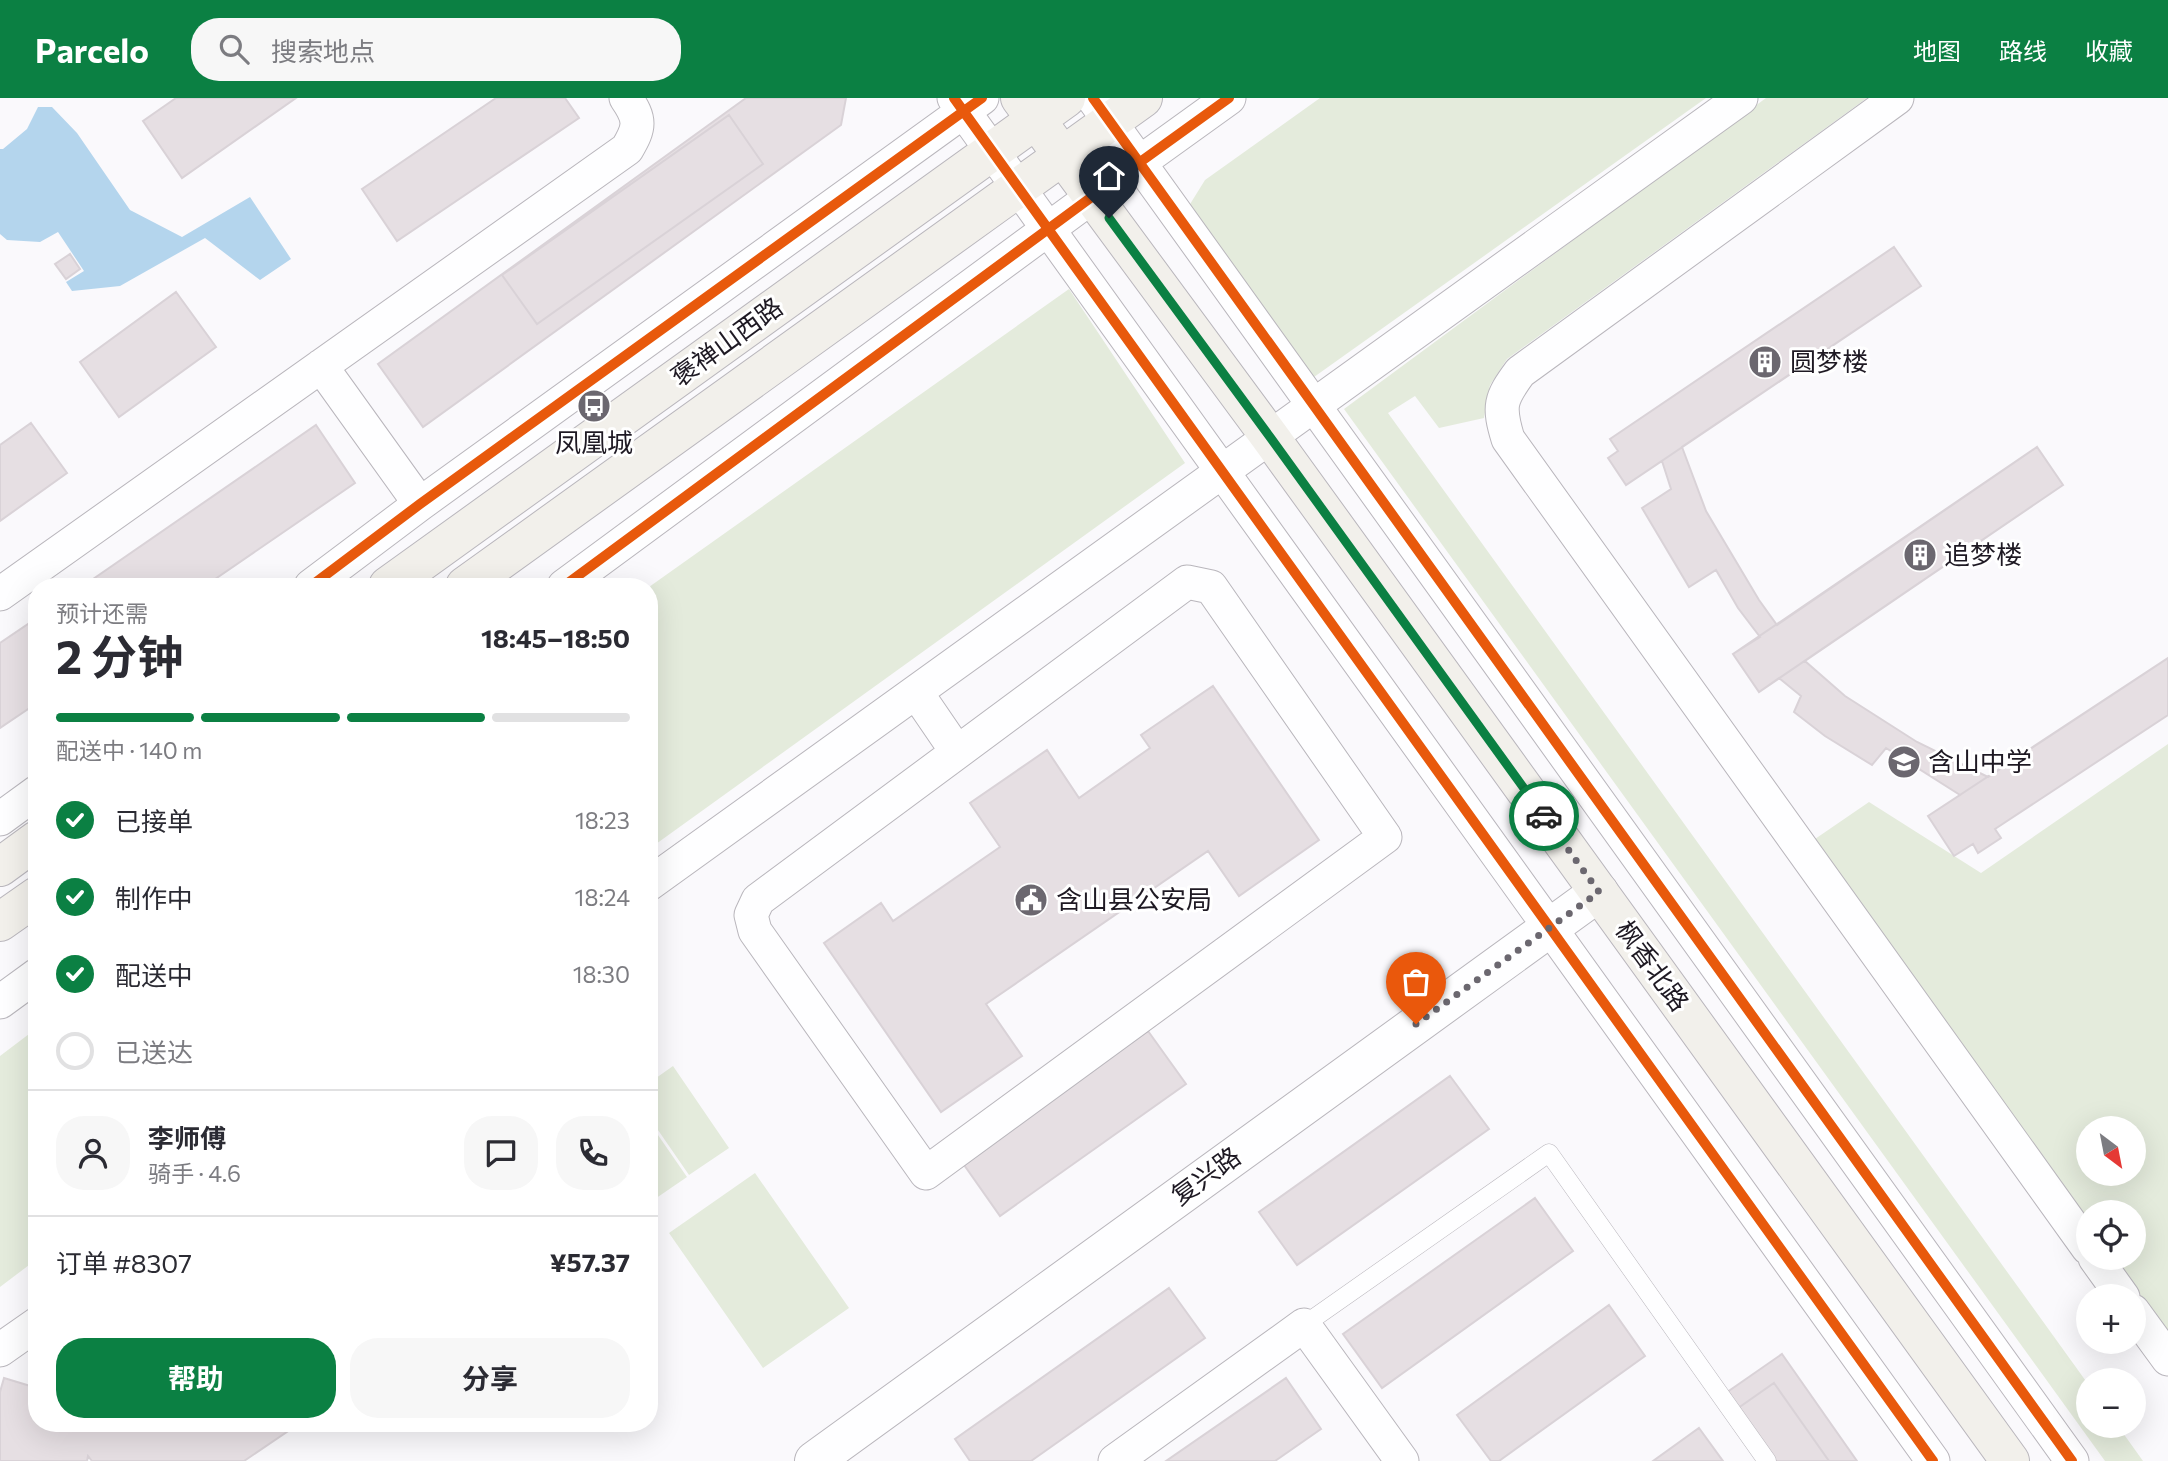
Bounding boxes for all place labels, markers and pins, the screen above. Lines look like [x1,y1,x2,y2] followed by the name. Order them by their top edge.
[1079,146,1139,218] pin
[1746,343,1784,381] building icon: 圆梦楼
[1790,345,1868,376] place label: 圆梦楼
[575,387,613,425] bus stop icon: 凤凰城
[555,426,633,457] place label: 凤凰城
[1901,536,1939,574] building icon: 追梦楼
[1944,538,2022,569] place label: 追梦楼
[1885,743,1923,781] school or university icon: 含山中学
[1928,745,2032,776] place label: 含山中学
[1012,881,1050,919] public building icon: 含山县公安局
[1056,883,1212,914] place label: 含山县公安局
[1386,952,1446,1024] pin

